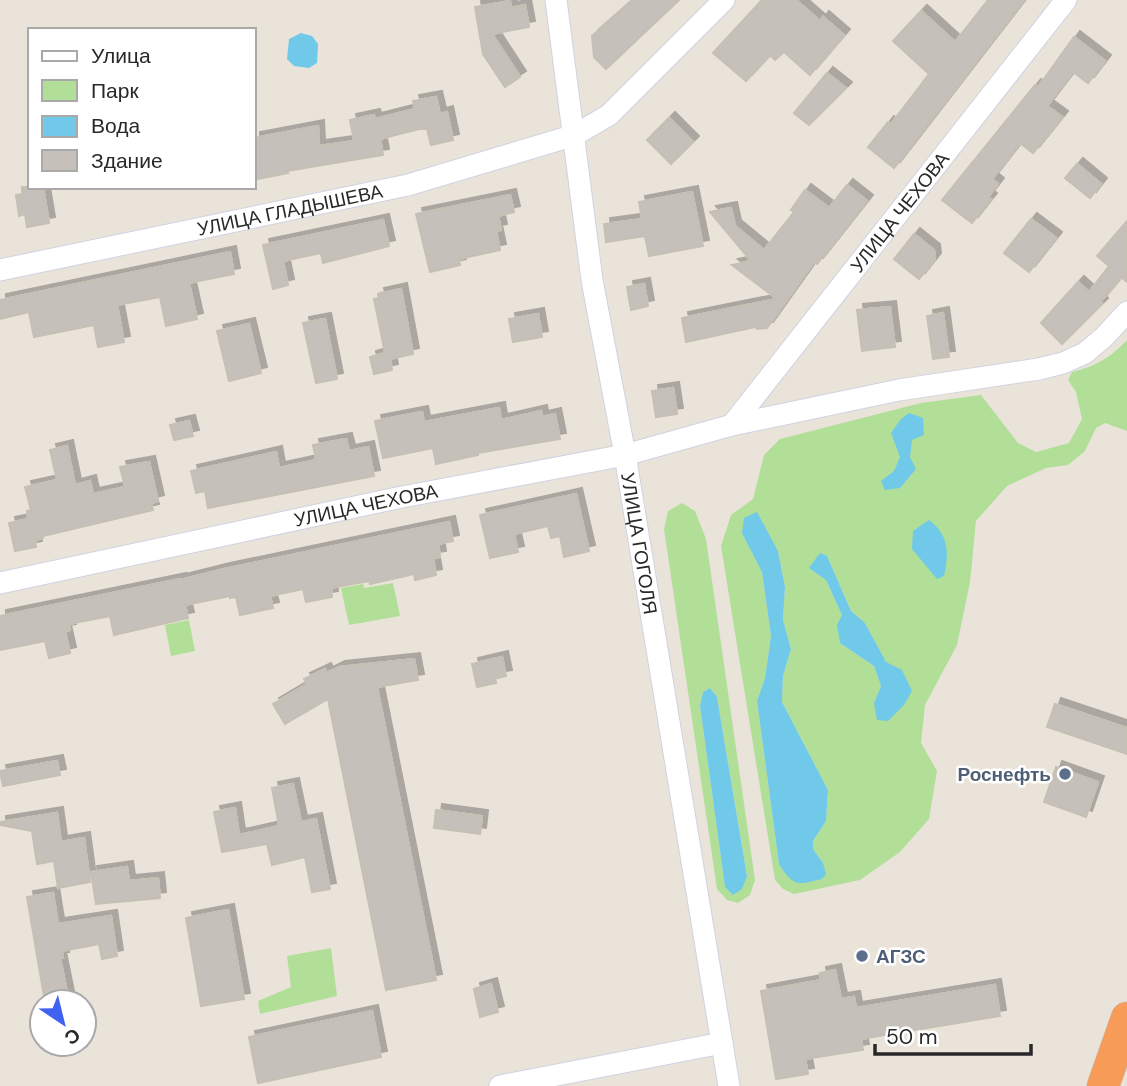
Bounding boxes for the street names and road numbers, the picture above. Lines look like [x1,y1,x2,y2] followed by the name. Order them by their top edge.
[844,147,955,277] street label: УЛИЦА ЧЕХОВА
[195,178,385,241] street label: УЛИЦА ГЛАДЫШЕВА
[616,471,664,616] street label: УЛИЦА ГОГОЛЯ
[292,478,440,532] street label: УЛИЦА ЧЕХОВА

